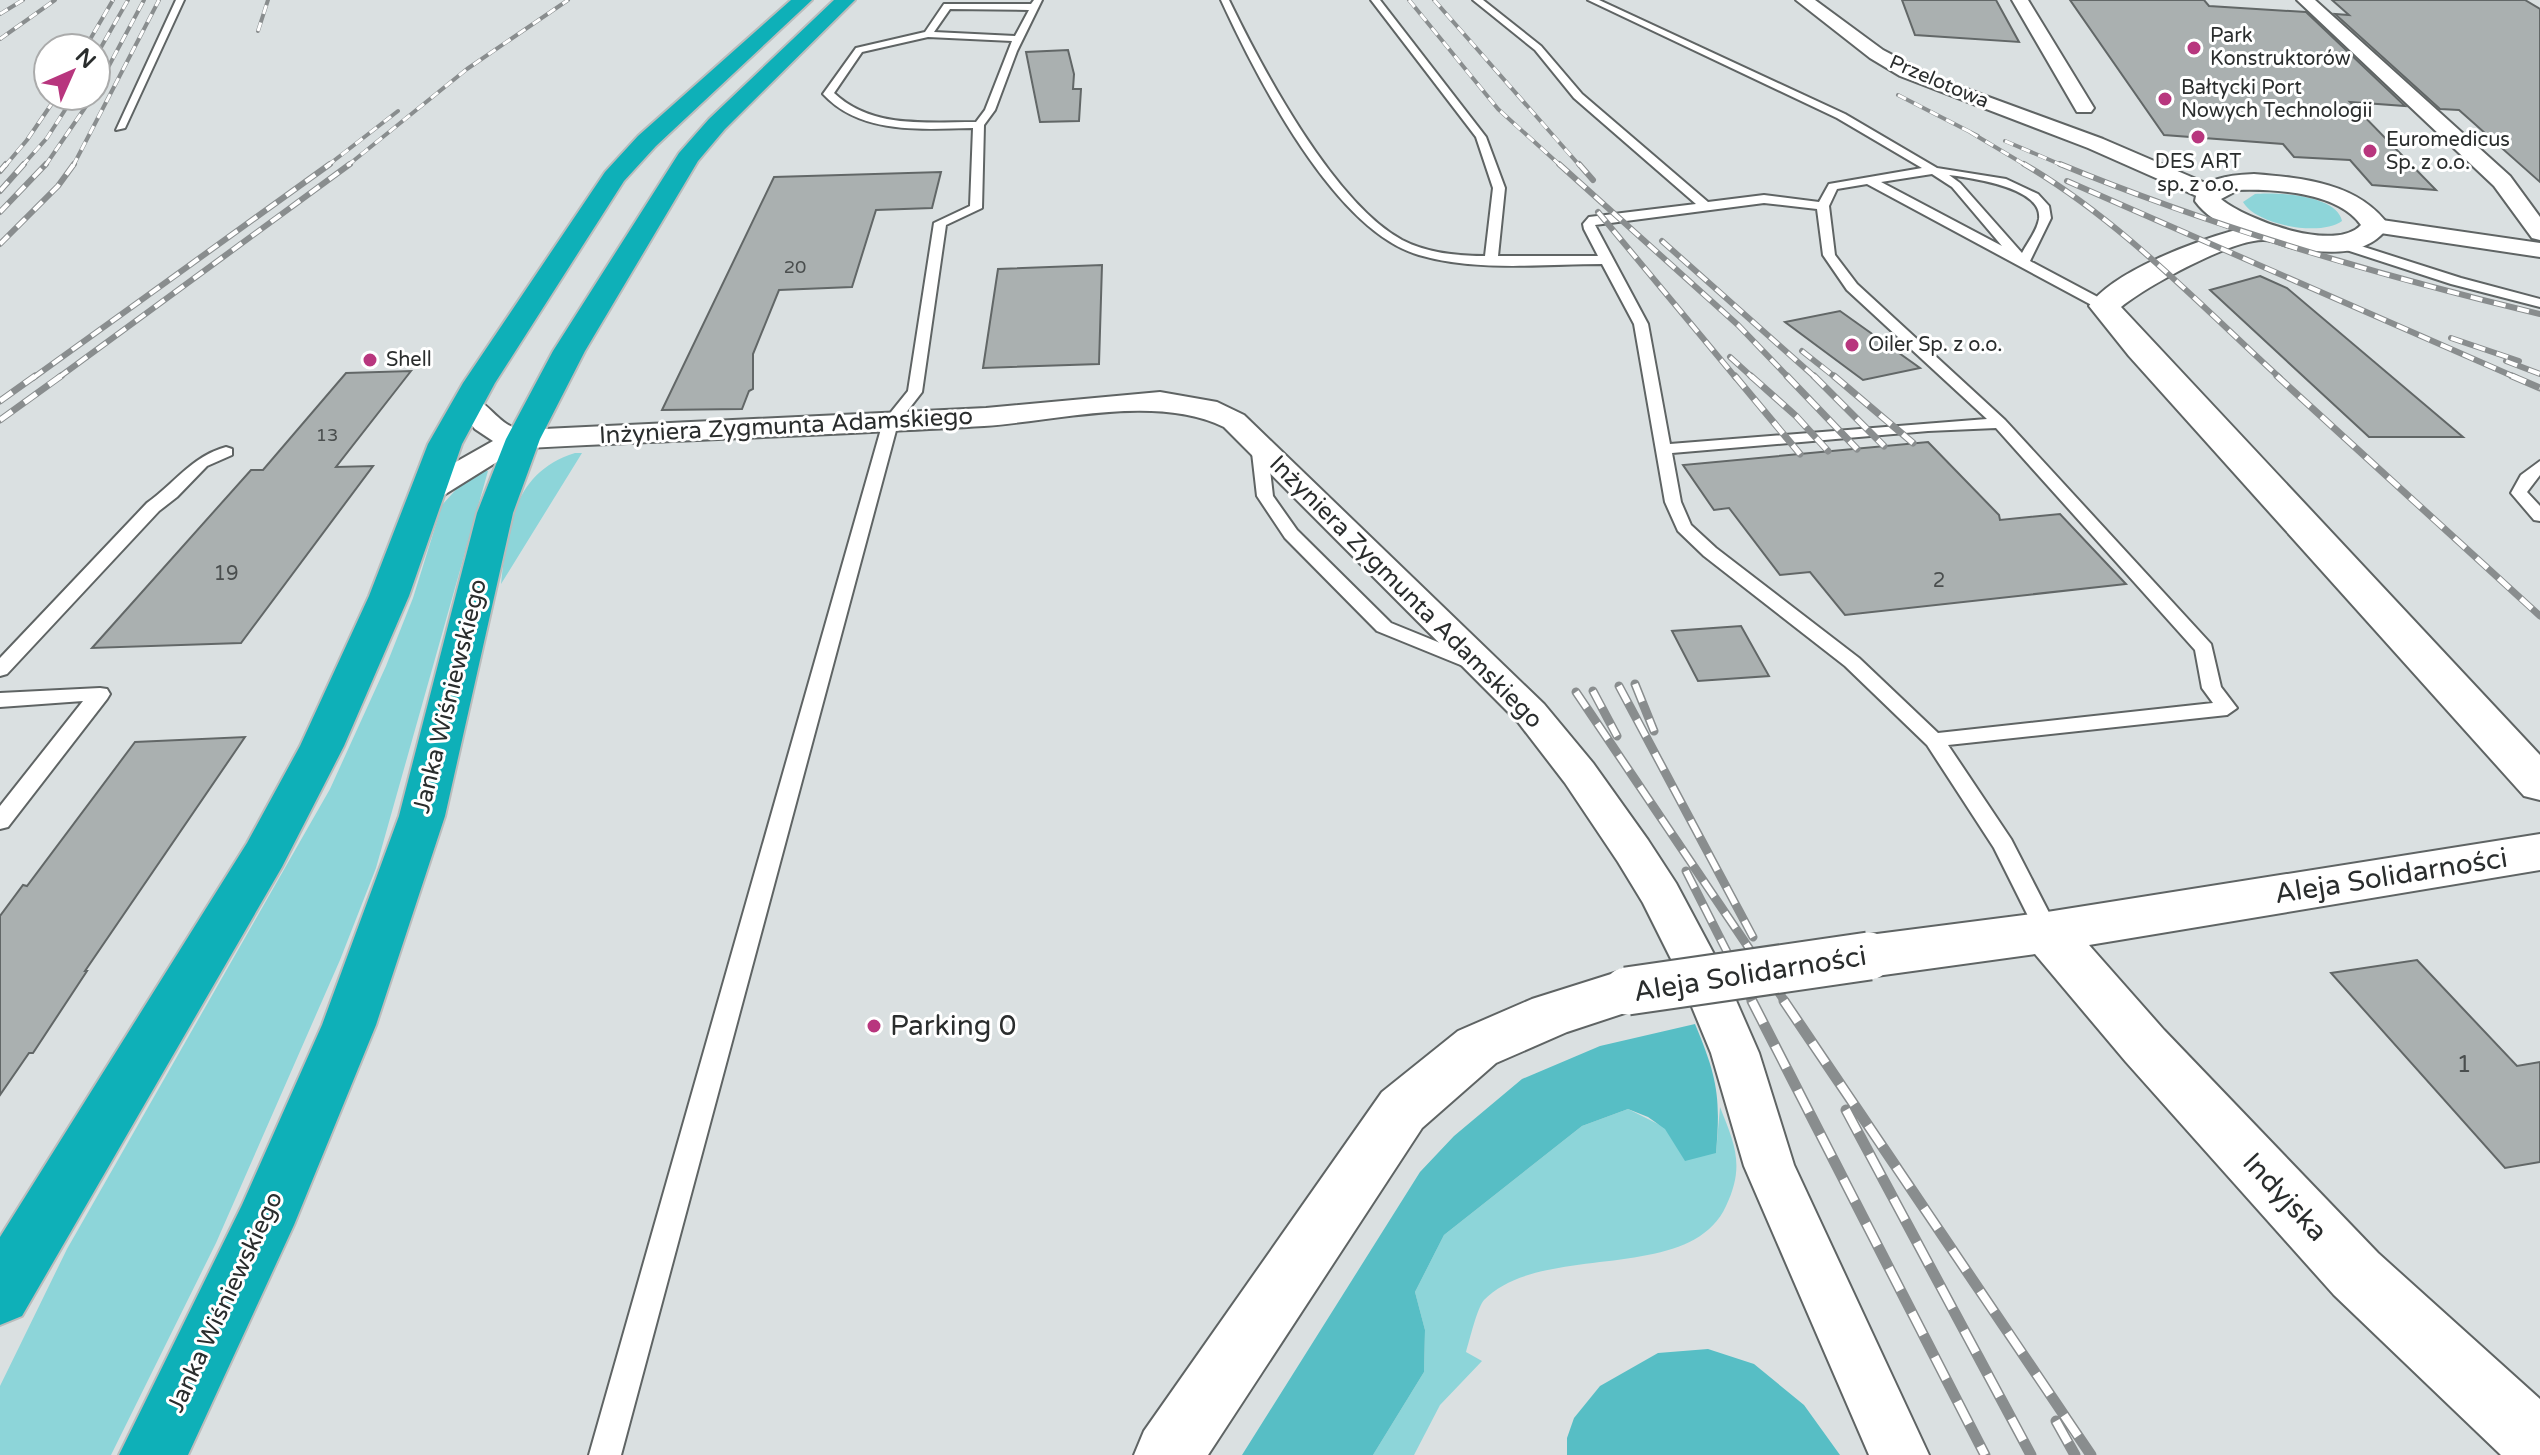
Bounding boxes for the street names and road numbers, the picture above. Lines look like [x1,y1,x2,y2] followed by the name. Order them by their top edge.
[1886,50,1992,114] street label: Przelotowa
[598,402,974,450] street label: Inżyniera Zygmunta Adamskiego
[1263,449,1549,735] street label: Inżyniera Zygmunta Adamskiego
[407,576,493,816] street label: Janka Wiśniewskiego
[2272,841,2510,911] street label: Aleja Solidarności
[1631,939,1869,1009] street label: Aleja Solidarności
[2235,1146,2335,1248] street label: Indyjska
[161,1187,289,1417] street label: Janka Wiśniewskiego

